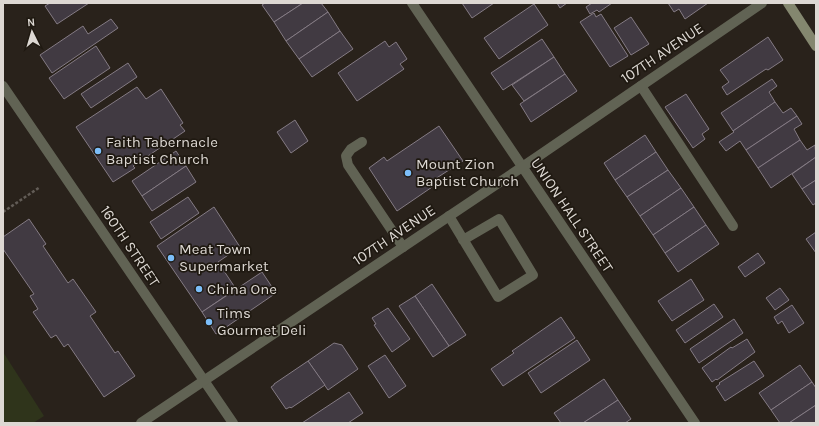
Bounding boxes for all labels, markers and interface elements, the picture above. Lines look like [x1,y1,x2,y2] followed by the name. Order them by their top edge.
[12,12,52,52] north arrow
[27,16,36,29] text: N
[617,19,707,87] street label: 107TH AVENUE
[106,133,218,168] place label: Faith Tabernacle Baptist Church
[93,146,103,156] marker: Faith Tabernacle Baptist Church
[527,154,617,276] street label: UNION HALL STREET
[416,155,519,190] place label: Mount Zion Baptist Church
[403,168,413,178] marker: Mount Zion Baptist Church
[349,201,439,269] street label: 107TH AVENUE
[96,202,164,290] street label: 160TH STREET
[179,240,269,275] place label: Meat Town Supermarket
[166,253,176,263] marker: Meat Town Supermarket
[207,280,277,298] place label: China One
[194,284,204,294] marker: China One
[217,304,307,339] place label: Tims Gourmet Deli
[204,317,214,327] marker: Tims Gourmet Deli

